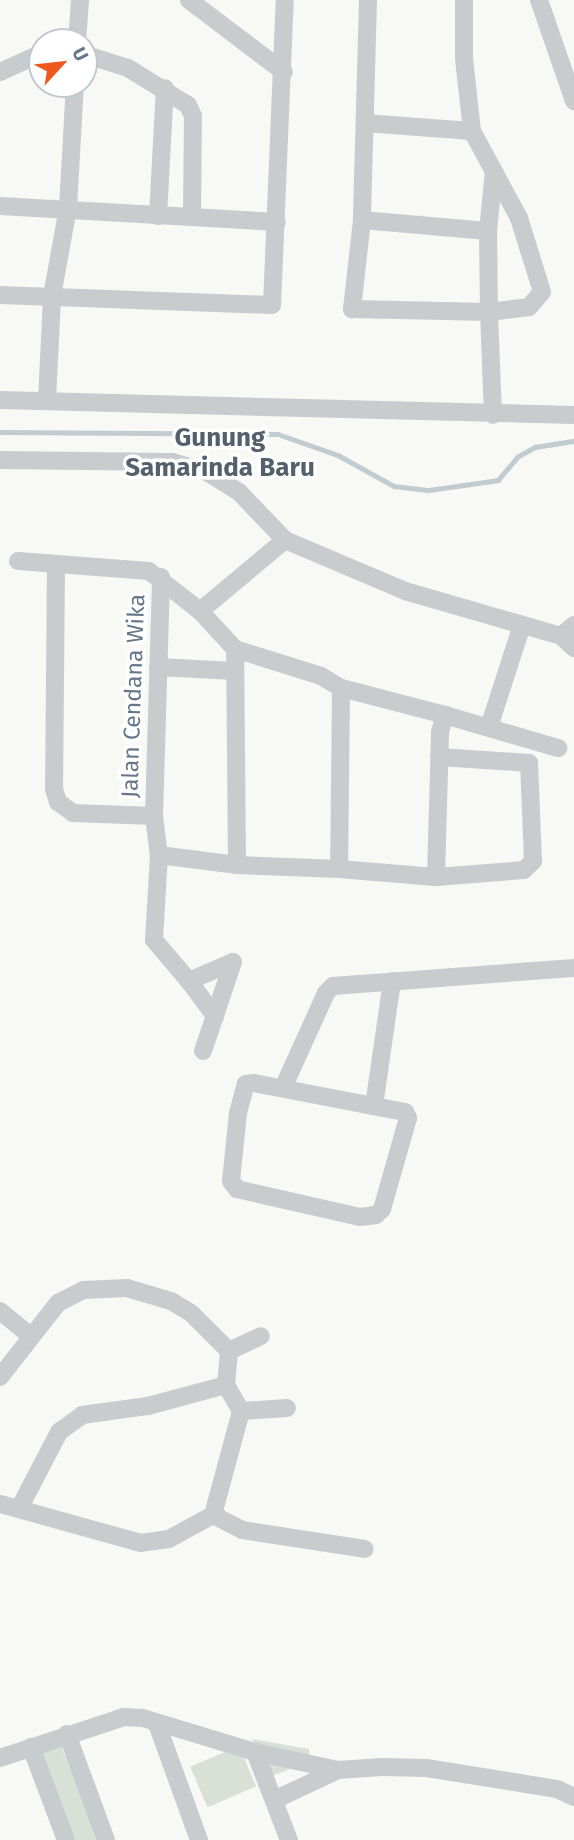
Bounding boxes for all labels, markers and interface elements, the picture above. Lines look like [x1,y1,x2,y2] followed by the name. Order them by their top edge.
[28,28,98,98] north arrow
[67,43,93,65] text: U
[125,422,315,484] district label: Gunung Samarinda Baru
[116,593,150,799] street label: Jalan Cendana Wika

